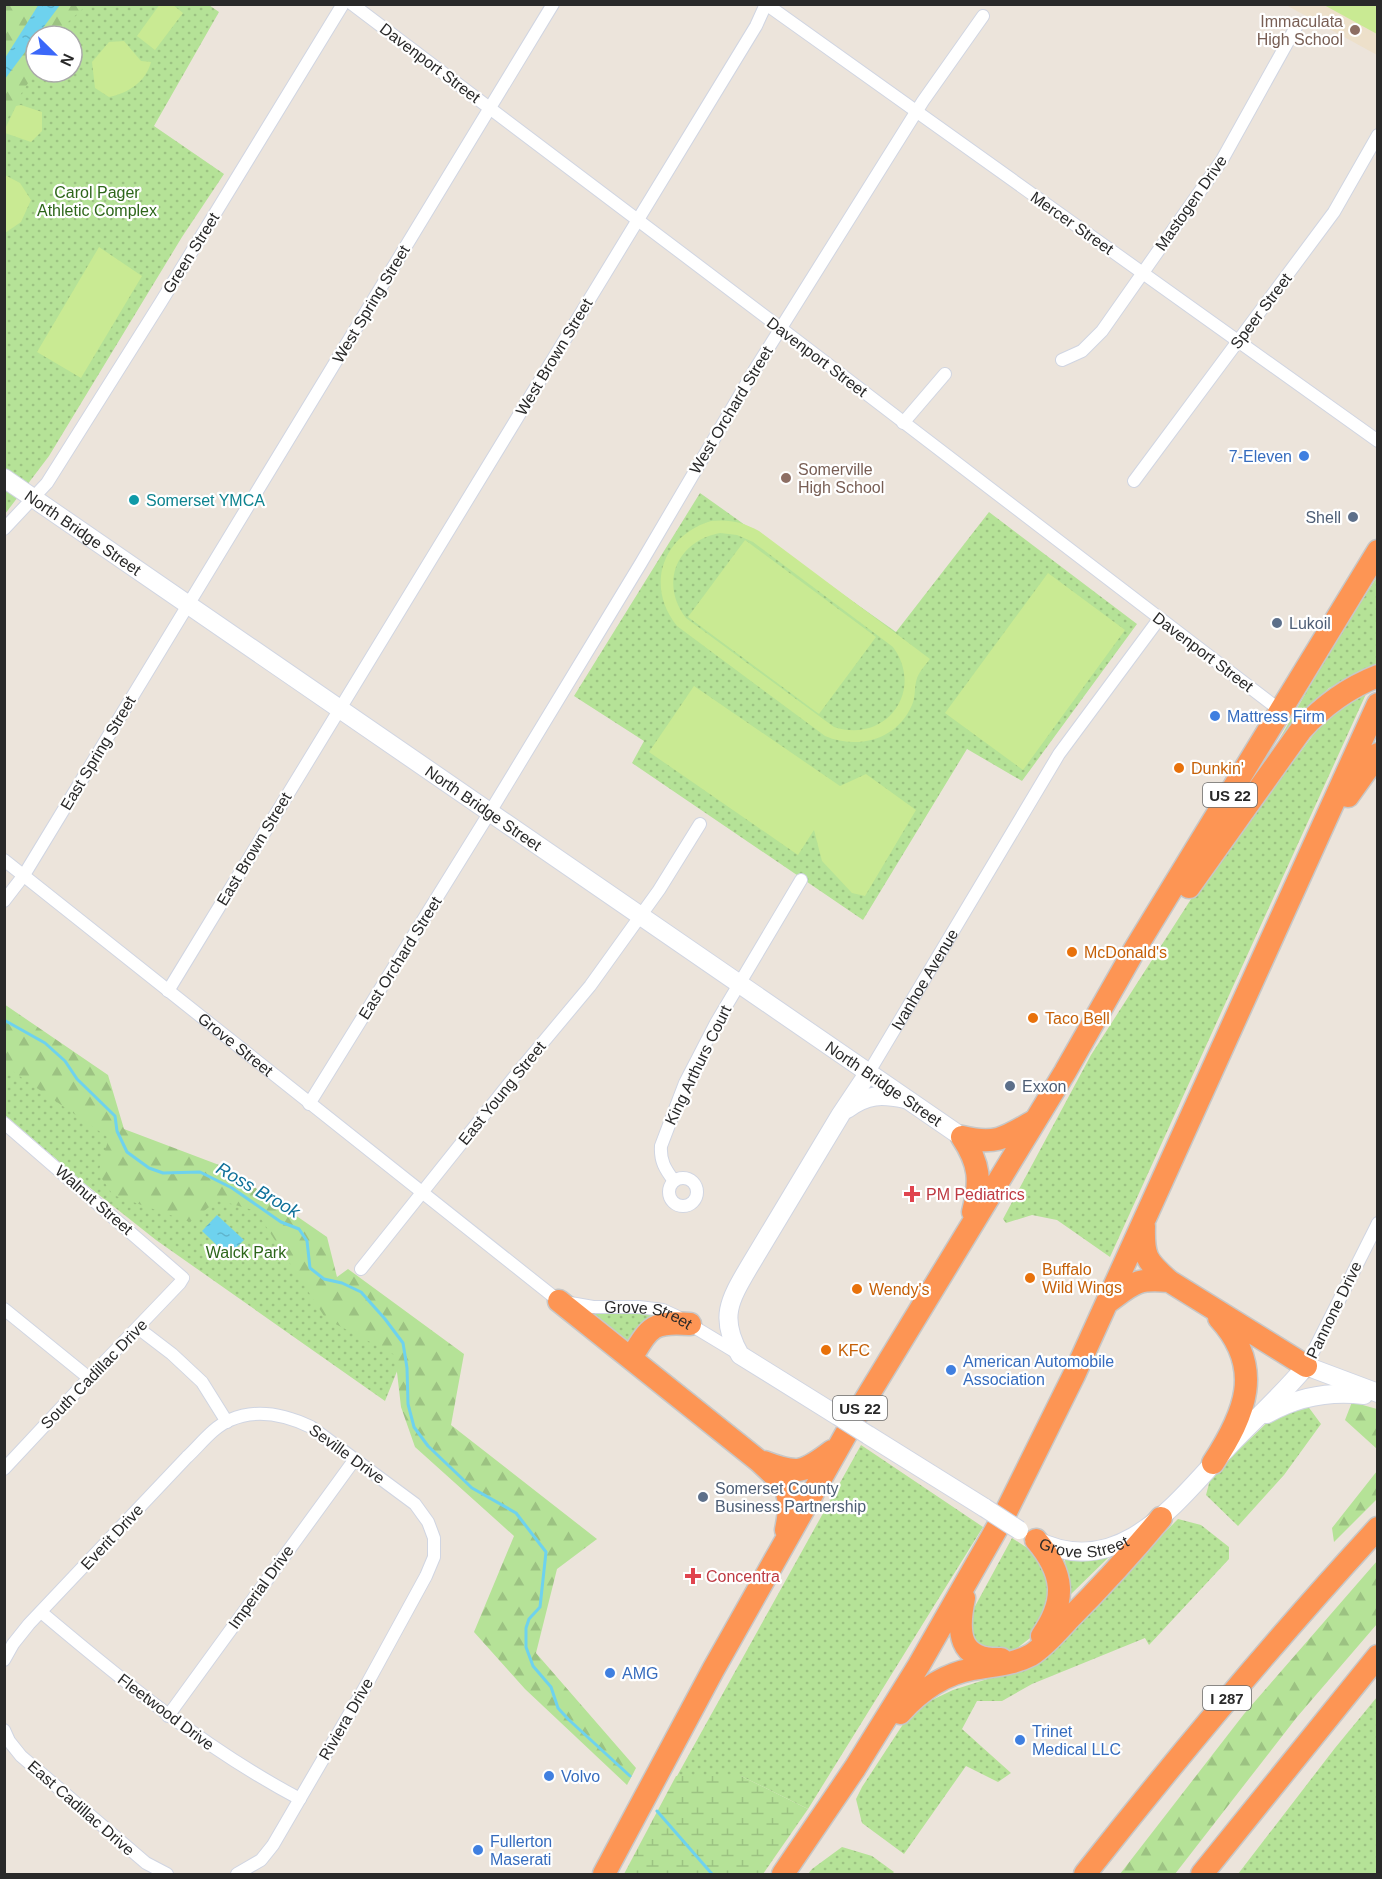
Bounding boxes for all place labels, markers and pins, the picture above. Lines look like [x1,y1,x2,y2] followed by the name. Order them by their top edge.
[1257,13,1343,48] place label: Immaculata High School
[1348,23,1362,37] marker: Immaculata High School
[1229,448,1292,465] place label: 7-Eleven
[1297,449,1311,463] marker: 7-Eleven
[798,461,884,496] place label: Somerville High School
[779,471,793,485] marker: Somerville High School
[146,492,265,509] place label: Somerset YMCA
[127,493,141,507] marker: Somerset YMCA
[1305,509,1341,526] place label: Shell
[1346,510,1360,524] marker: Shell
[1289,615,1331,632] place label: Lukoil
[1270,616,1284,630] marker: Lukoil
[1227,708,1325,725] place label: Mattress Firm
[1208,709,1222,723] marker: Mattress Firm
[1191,760,1244,777] place label: Dunkin'
[1172,761,1186,775] marker: Dunkin'
[1084,944,1167,961] place label: McDonald's
[1065,945,1079,959] marker: McDonald's
[1045,1010,1110,1027] place label: Taco Bell
[1026,1011,1040,1025] marker: Taco Bell
[1022,1078,1066,1095] place label: Exxon
[1003,1079,1017,1093] marker: Exxon
[903,1185,921,1203] marker: PM Pediatrics
[926,1186,1025,1203] place label: PM Pediatrics
[1042,1261,1122,1296] place label: Buffalo Wild Wings
[1023,1271,1037,1285] marker: Buffalo Wild Wings
[869,1281,930,1298] place label: Wendy's
[850,1282,864,1296] marker: Wendy's
[838,1342,870,1359] place label: KFC
[819,1343,833,1357] marker: KFC
[963,1353,1114,1388] place label: American Automobile Association
[944,1363,958,1377] marker: American Automobile Association
[715,1480,866,1515] place label: Somerset County Business Partnership
[696,1490,710,1504] marker: Somerset County Business Partnership
[684,1567,702,1585] marker: Concentra
[706,1568,780,1585] place label: Concentra
[622,1665,658,1682] place label: AMG
[603,1666,617,1680] marker: AMG
[1032,1723,1121,1758] place label: Trinet Medical LLC
[1013,1733,1027,1747] marker: Trinet Medical LLC
[561,1768,600,1785] place label: Volvo
[542,1769,556,1783] marker: Volvo
[490,1833,552,1868] place label: Fullerton Maserati
[471,1843,485,1857] marker: Fullerton Maserati

